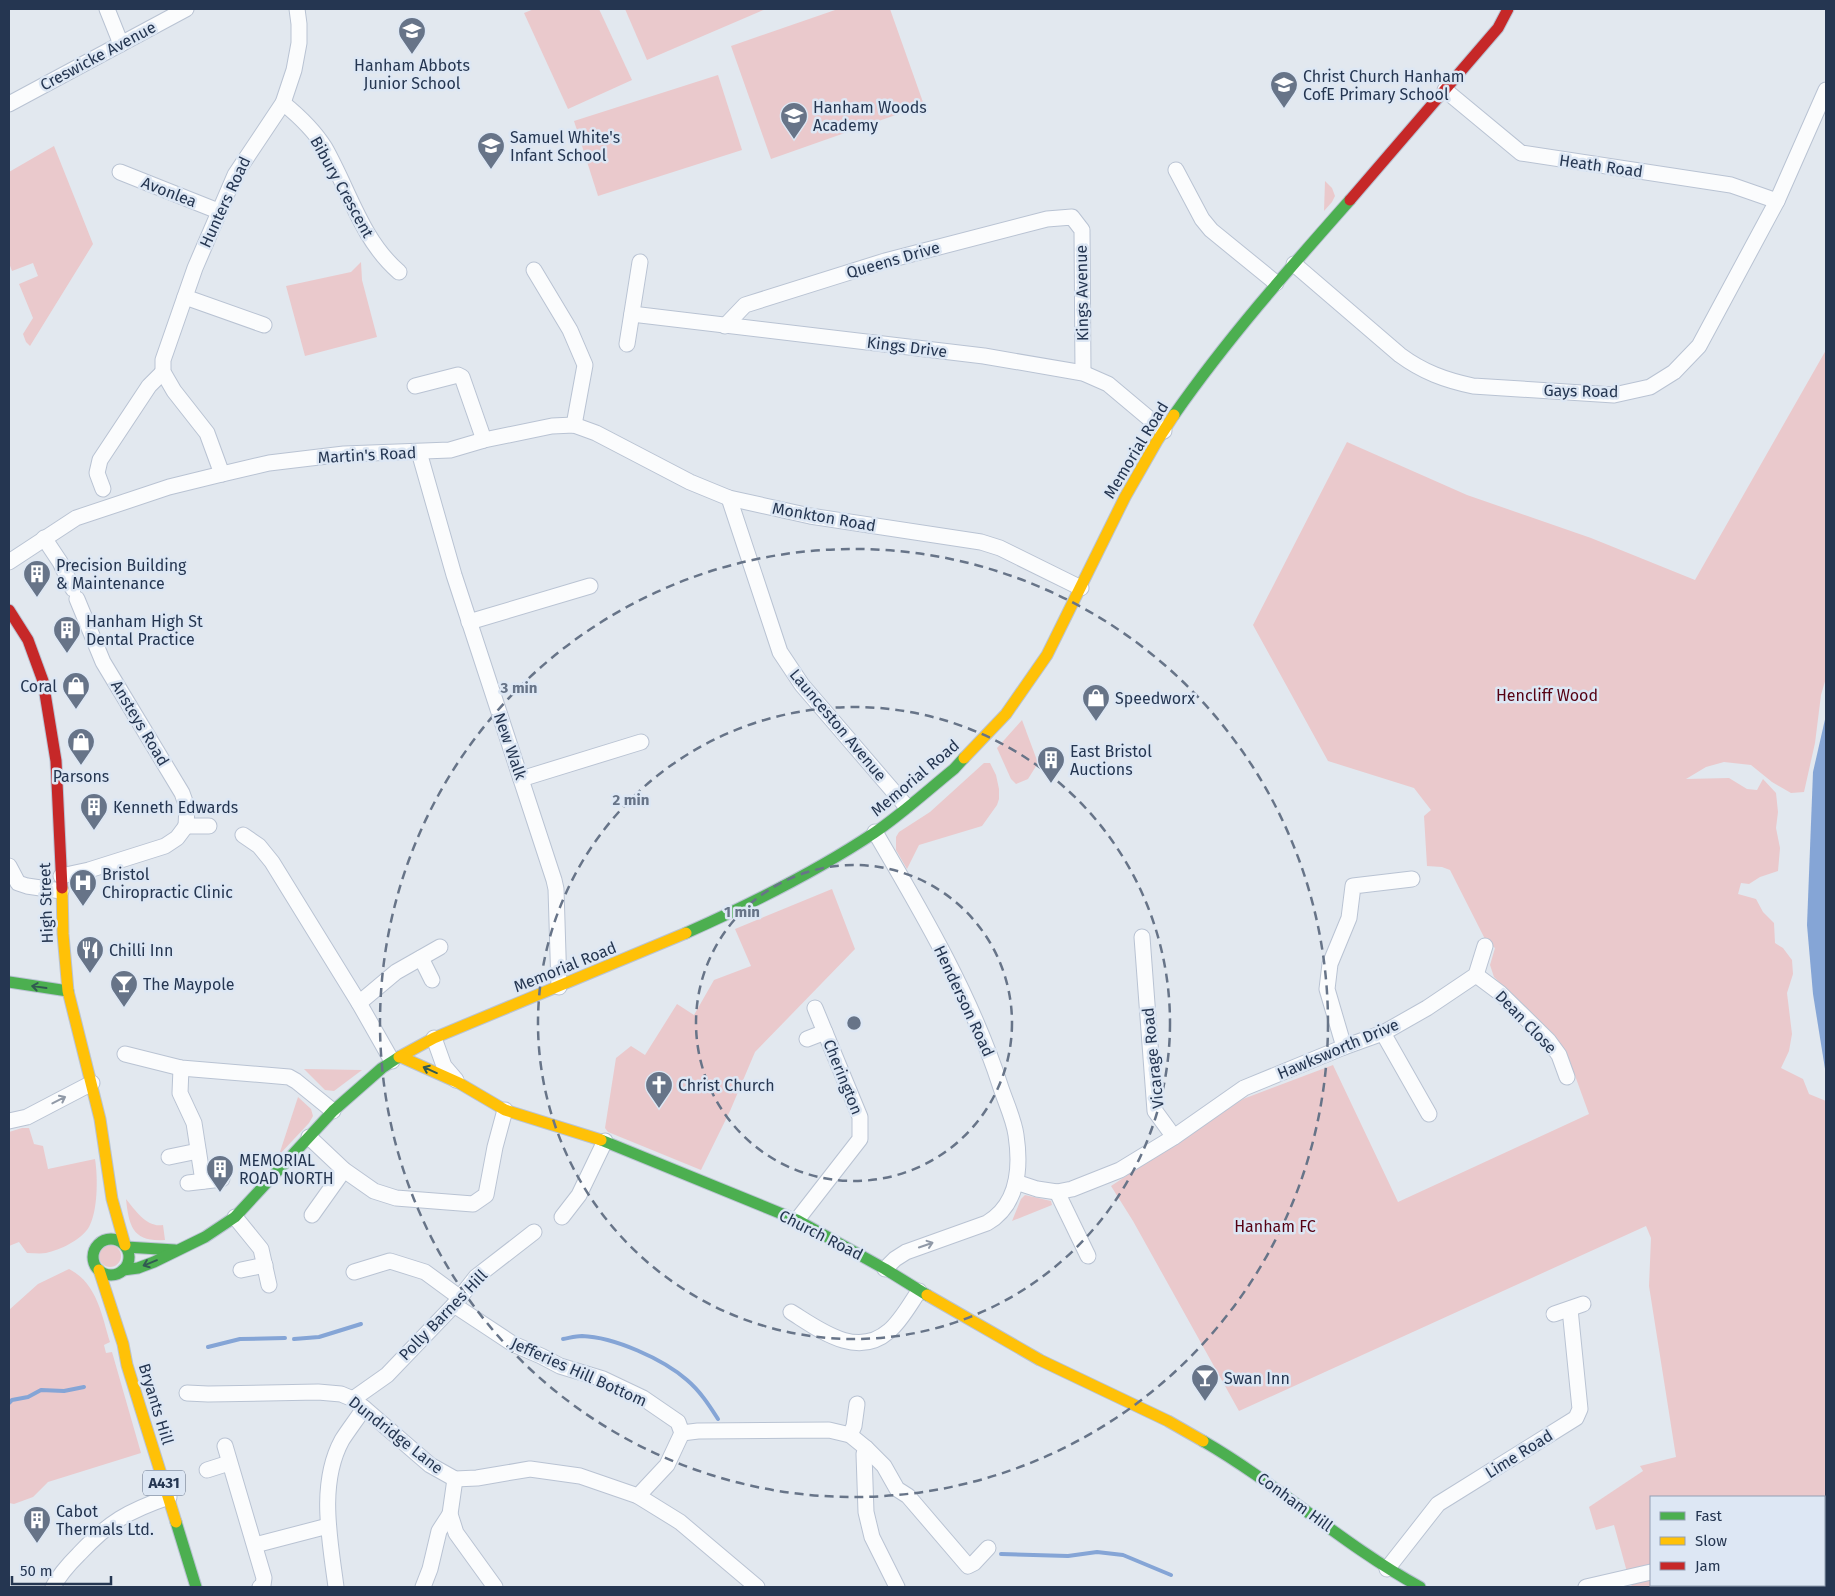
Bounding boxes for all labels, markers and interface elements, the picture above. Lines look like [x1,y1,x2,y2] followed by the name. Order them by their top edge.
[397,16,427,55] school or university icon: Hanham Abbots Junior School
[37,18,159,94] street label: Creswicke Avenue
[354,56,470,93] place label: Hanham Abbots Junior School
[1303,67,1465,104] place label: Christ Church Hanham CofE Primary School
[1269,70,1299,109] school or university icon: Christ Church Hanham CofE Primary School
[813,98,927,135] place label: Hanham Woods Academy
[779,101,809,140] school or university icon: Hanham Woods Academy
[510,128,620,165] place label: Samuel White's Infant School
[476,131,506,170] school or university icon: Samuel White's Infant School
[306,133,378,241] street label: Bibury Crescent
[1558,151,1644,181] street label: Heath Road
[196,153,254,251] street label: Hunters Road
[139,173,199,211] street label: Avonlea
[844,238,942,282] street label: Queens Drive
[1072,245,1092,341] street label: Kings Avenue
[866,333,948,361] street label: Kings Drive
[1543,381,1619,401] street label: Gays Road
[1100,398,1172,502] street label: Memorial Road
[317,443,417,467] street label: Martin's Road
[771,499,877,535] street label: Monkton Road
[56,556,187,593] place label: Precision Building & Maintenance
[22,559,52,598] building icon: Precision Building & Maintenance
[86,612,203,649] place label: Hanham High St Dental Practice
[52,615,82,654] building icon: Hanham High St Dental Practice
[786,665,890,785] street label: Launceston Avenue
[61,671,91,710] shop icon: Coral
[20,677,57,696] place label: Coral
[107,677,173,769] street label: Ansteys Road
[500,679,537,697] text: 3 min
[1081,683,1111,722] shop icon: Speedworx
[1496,686,1598,705] park label: Hencliff Wood
[1115,689,1195,708] place label: Speedworx
[490,710,531,783] street label: New Walk
[66,727,96,766] shop icon: Parsons
[867,736,963,820] street label: Memorial Road
[1070,742,1152,779] place label: East Bristol Auctions
[1036,745,1066,784] building icon: East Bristol Auctions
[53,767,109,786] place label: Parsons
[613,791,649,809] text: 2 min
[79,792,109,831] building icon: Kenneth Edwards
[113,798,238,817] place label: Kenneth Edwards
[35,862,57,944] street label: High Street
[102,865,233,902] place label: Bristol Chiropractic Clinic
[68,868,98,907] hospital icon: Bristol Chiropractic Clinic
[724,903,760,921] text: 1 min
[75,935,105,974] restaurant icon: Chilli Inn
[511,938,619,996] street label: Memorial Road
[109,941,173,960] place label: Chilli Inn
[930,942,998,1060] street label: Henderson Road
[109,969,139,1008] bar icon: The Maypole
[143,975,235,994] place label: The Maypole
[31,981,47,991] one-way arrow
[1491,987,1561,1057] street label: Dean Close
[1138,1006,1168,1110] street label: Vicarage Road
[845,1014,863,1032] centre of rings
[1274,1015,1402,1083] street label: Hawksworth Drive
[819,1037,867,1117] street label: Cherington
[423,1065,438,1074] one-way arrow
[644,1070,674,1109] church icon: Christ Church
[678,1076,775,1095] place label: Christ Church
[51,1095,66,1104] one-way arrow
[239,1151,334,1188] place label: MEMORIAL ROAD NORTH
[205,1154,235,1193] building icon: MEMORIAL ROAD NORTH
[776,1206,866,1264] street label: Church Road
[1234,1217,1316,1236] park label: Hanham FC
[918,1239,934,1249] one-way arrow
[143,1259,158,1268] one-way arrow
[395,1265,491,1364] street label: Polly Barnes Hill
[508,1334,650,1410] street label: Jefferies Hill Bottom
[135,1361,177,1447] street label: Bryants Hill
[1190,1363,1220,1402] bar icon: Swan Inn
[1224,1369,1290,1388] place label: Swan Inn
[345,1392,447,1478] street label: Dundridge Lane
[1482,1426,1556,1482] street label: Lime Road
[1254,1468,1336,1536] street label: Conham Hill
[143,1470,185,1496] road number: A431
[1650,1496,1825,1586] legend
[56,1502,154,1539] place label: Cabot Thermals Ltd.
[22,1505,52,1544] building icon: Cabot Thermals Ltd.
[1695,1507,1722,1525] text: Fast
[1695,1532,1727,1550] text: Slow
[12,1554,111,1586] scale bar
[1695,1557,1721,1575] text: Jam
[20,1562,53,1580] text: 50 m

